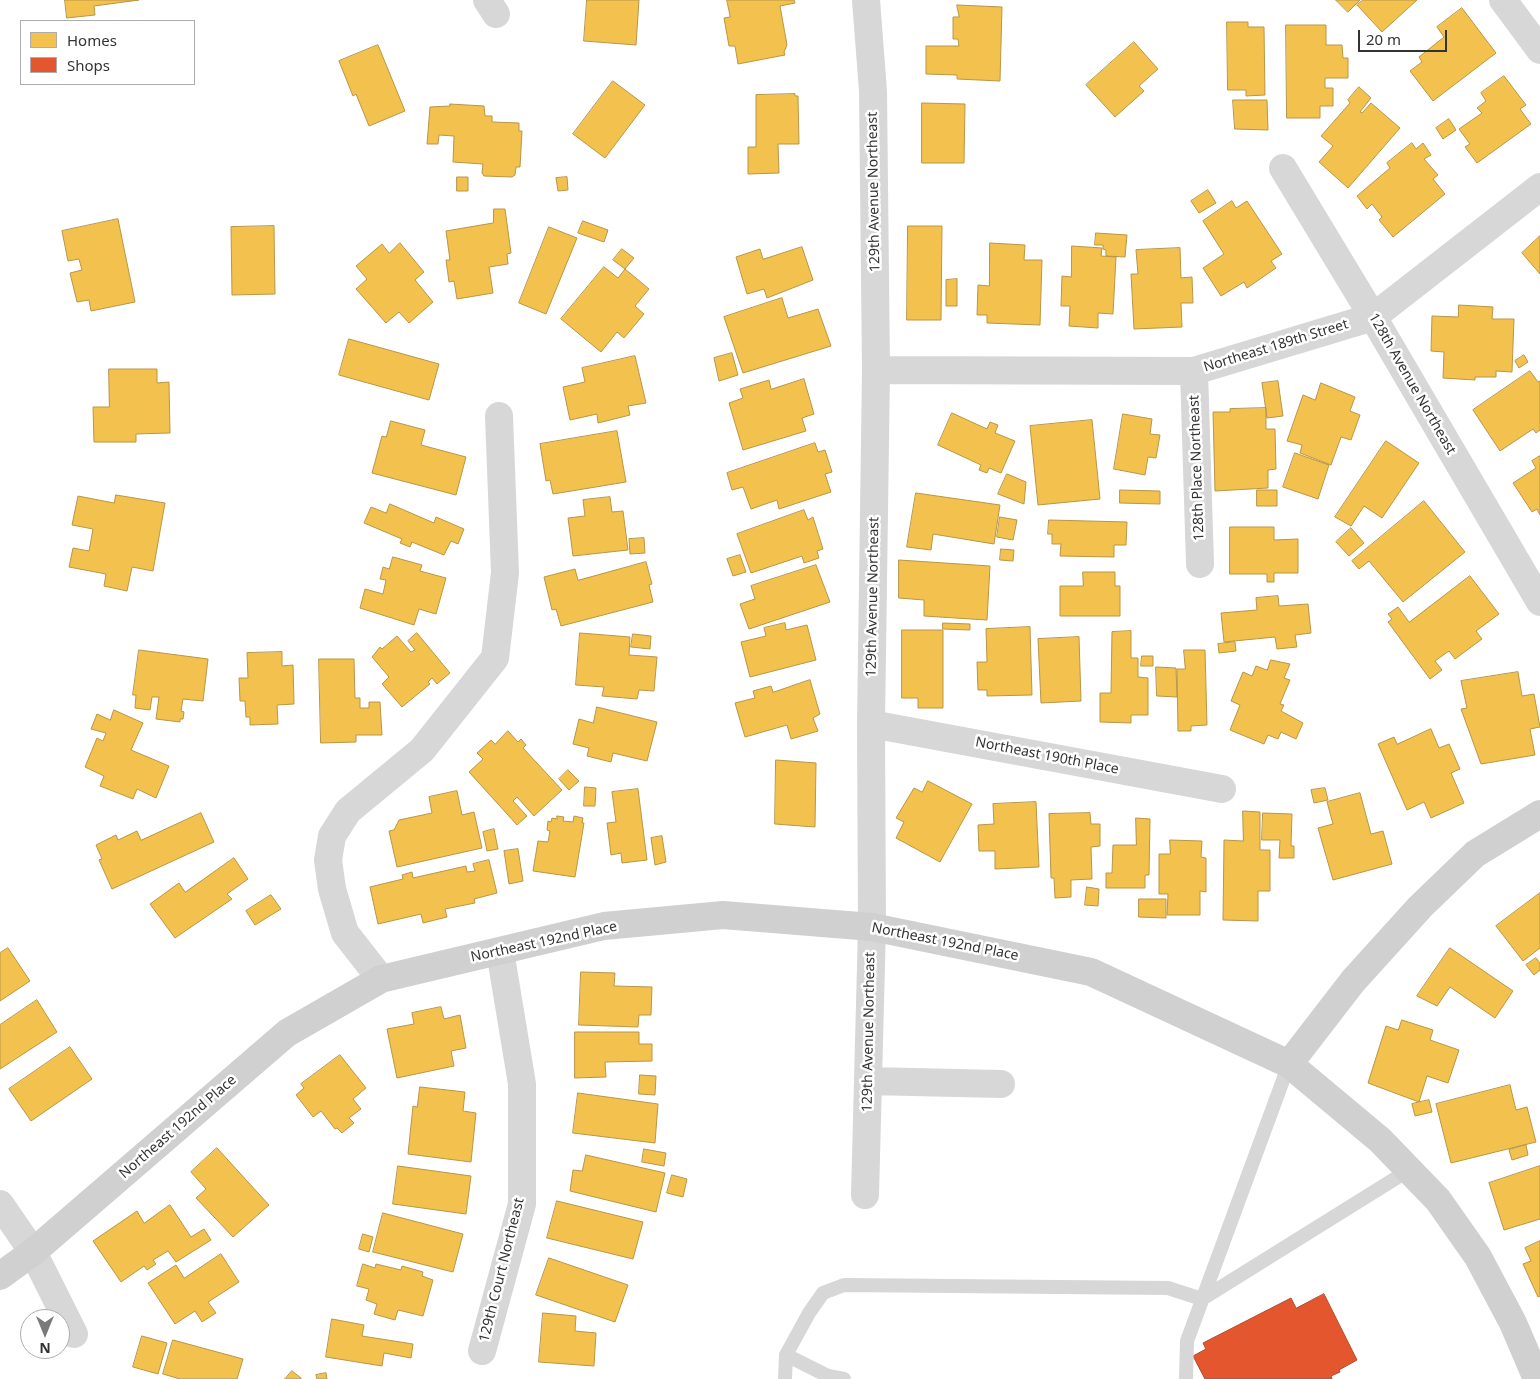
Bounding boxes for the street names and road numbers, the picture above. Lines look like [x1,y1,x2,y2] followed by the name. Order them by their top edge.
[864,112,884,272] street label: 129th Avenue Northeast
[1365,310,1459,458] street label: 128th Avenue Northeast
[1202,316,1350,376] street label: Northeast 189th Street
[1186,395,1208,541] street label: 128th Place Northeast
[863,517,883,677] street label: 129th Avenue Northeast
[974,734,1120,778] street label: Northeast 190th Place
[469,918,619,966] street label: Northeast 192nd Place
[870,920,1020,964] street label: Northeast 192nd Place
[859,952,879,1112] street label: 129th Avenue Northeast
[116,1072,240,1182] street label: Northeast 192nd Place
[476,1196,528,1344] street label: 129th Court Northeast

